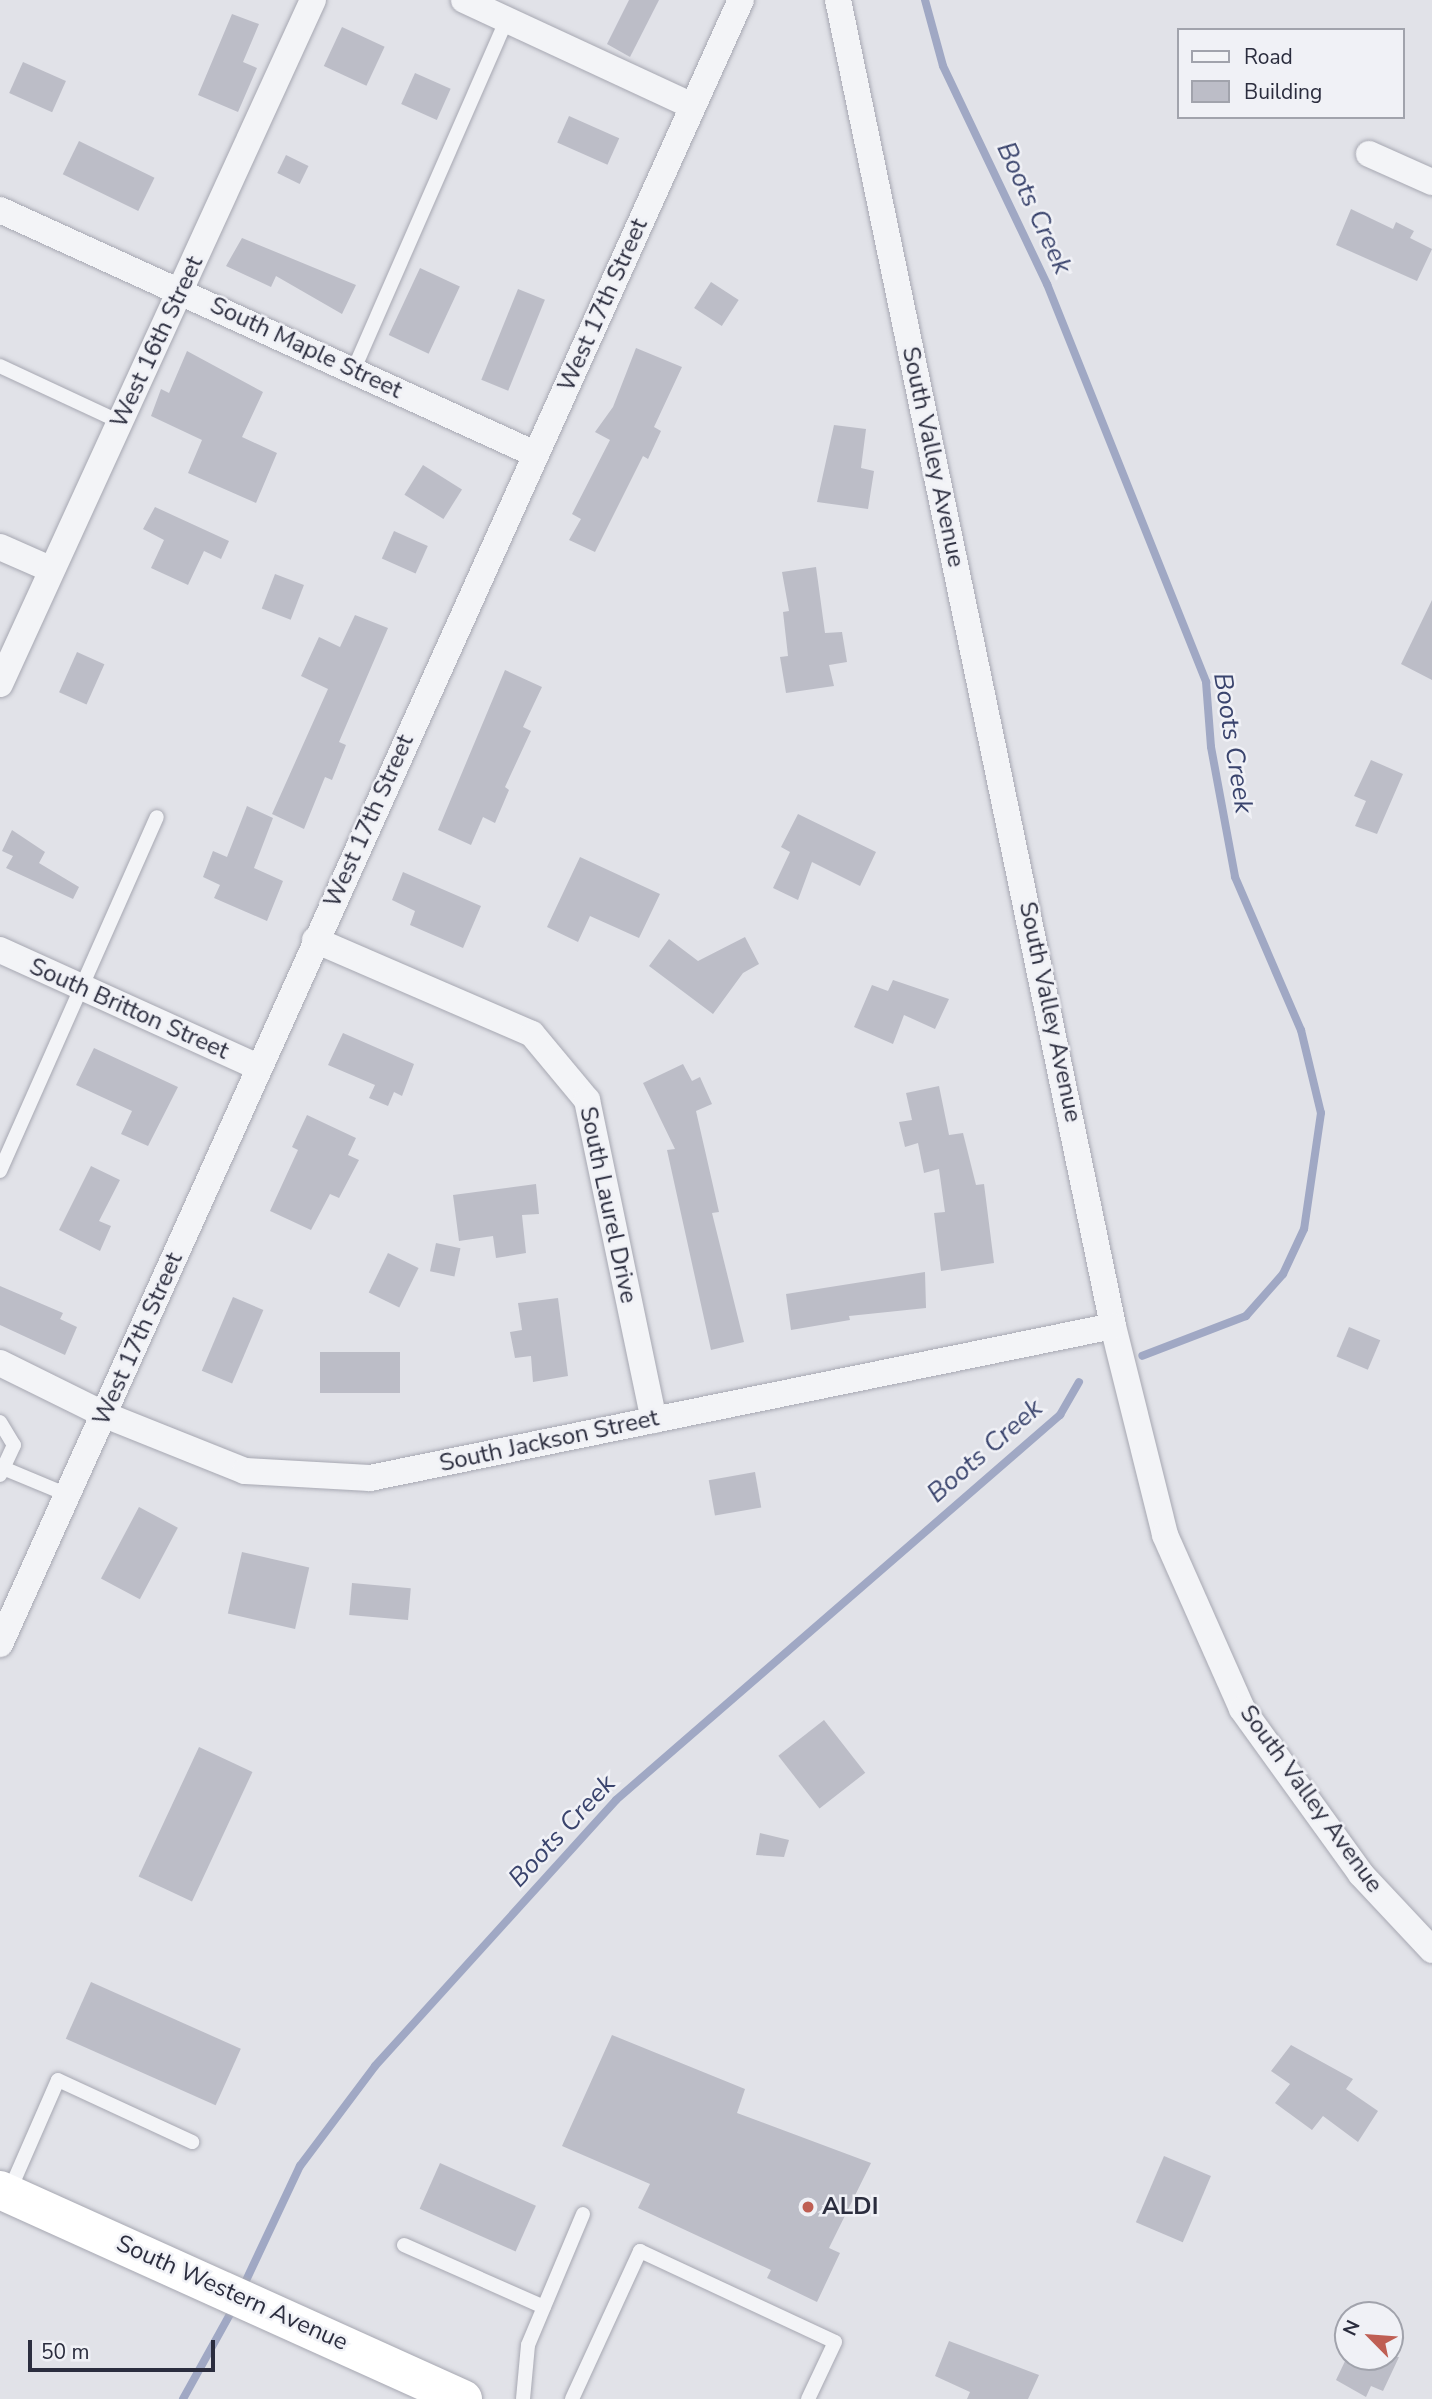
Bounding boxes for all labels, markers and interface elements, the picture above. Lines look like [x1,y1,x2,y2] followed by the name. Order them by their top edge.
[1176,28,1404,119] legend
[1244,43,1293,71] text: Road
[1244,78,1322,106] text: Building
[990,137,1078,279] water label: Boots Creek
[552,214,654,396] street label: West 17th Street
[105,252,209,432] street label: West 16th Street
[205,291,407,405] street label: South Maple Street
[896,344,970,570] street label: South Valley Avenue
[1206,670,1260,816] water label: Boots Creek
[318,730,420,912] street label: West 17th Street
[1013,899,1087,1125] street label: South Valley Avenue
[25,952,233,1066] street label: South Britton Street
[573,1104,643,1306] street label: South Laurel Drive
[87,1248,189,1430] street label: West 17th Street
[921,1393,1049,1509] water label: Boots Creek
[437,1404,661,1478] street label: South Jackson Street
[1233,1700,1389,1898] street label: South Valley Avenue
[502,1768,622,1894] water label: Boots Creek
[822,2193,878,2221] place label: ALDI
[800,2199,816,2215] marker: ALDI
[112,2229,352,2357] street label: South Western Avenue
[1334,2301,1404,2371] north arrow
[1337,2316,1367,2340] text: N
[32,2326,219,2370] scale bar
[41,2338,90,2366] text: 50 m

